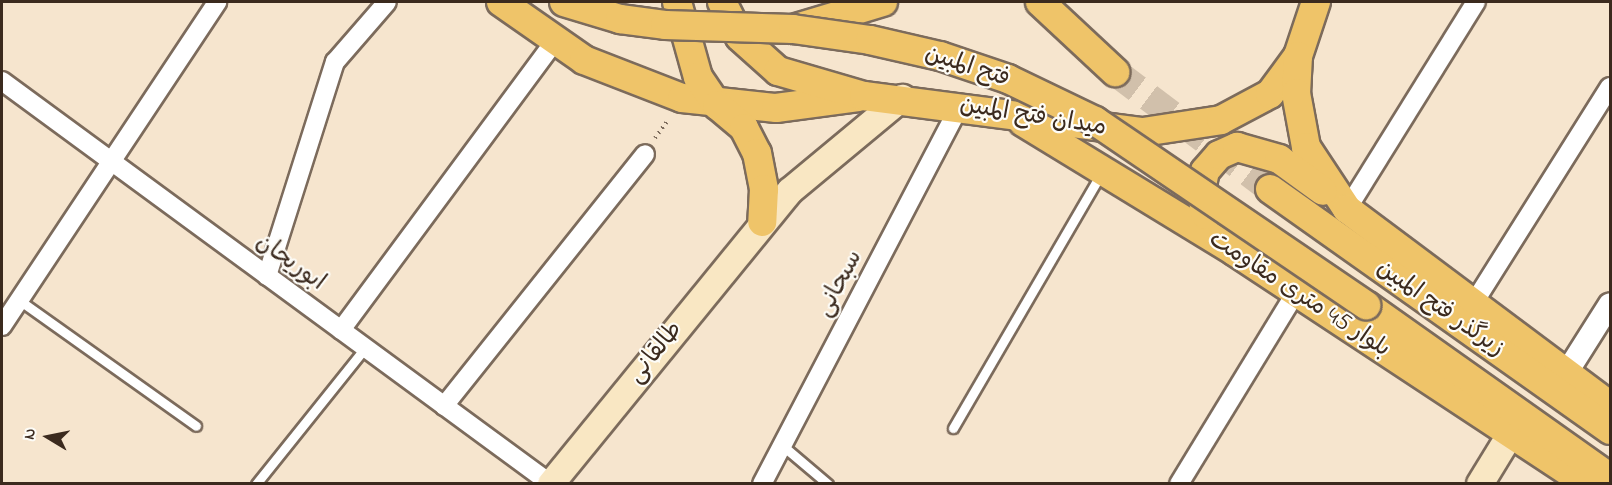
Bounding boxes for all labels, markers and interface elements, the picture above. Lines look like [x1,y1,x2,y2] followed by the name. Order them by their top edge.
[921,40,1013,94] street label: فتح المبین
[958,91,1108,143] street label: میدان فتح المبین
[1203,226,1395,364] street label: بلوار 45 متری مقاومت
[250,228,330,298] street label: ابوریحان
[811,246,869,322] street label: سبحانی
[1370,254,1510,364] street label: زیرگذر فتح المبین
[622,316,690,390] street label: طالقانی
[18,407,78,467] north arrow
[18,426,43,441] text: N

